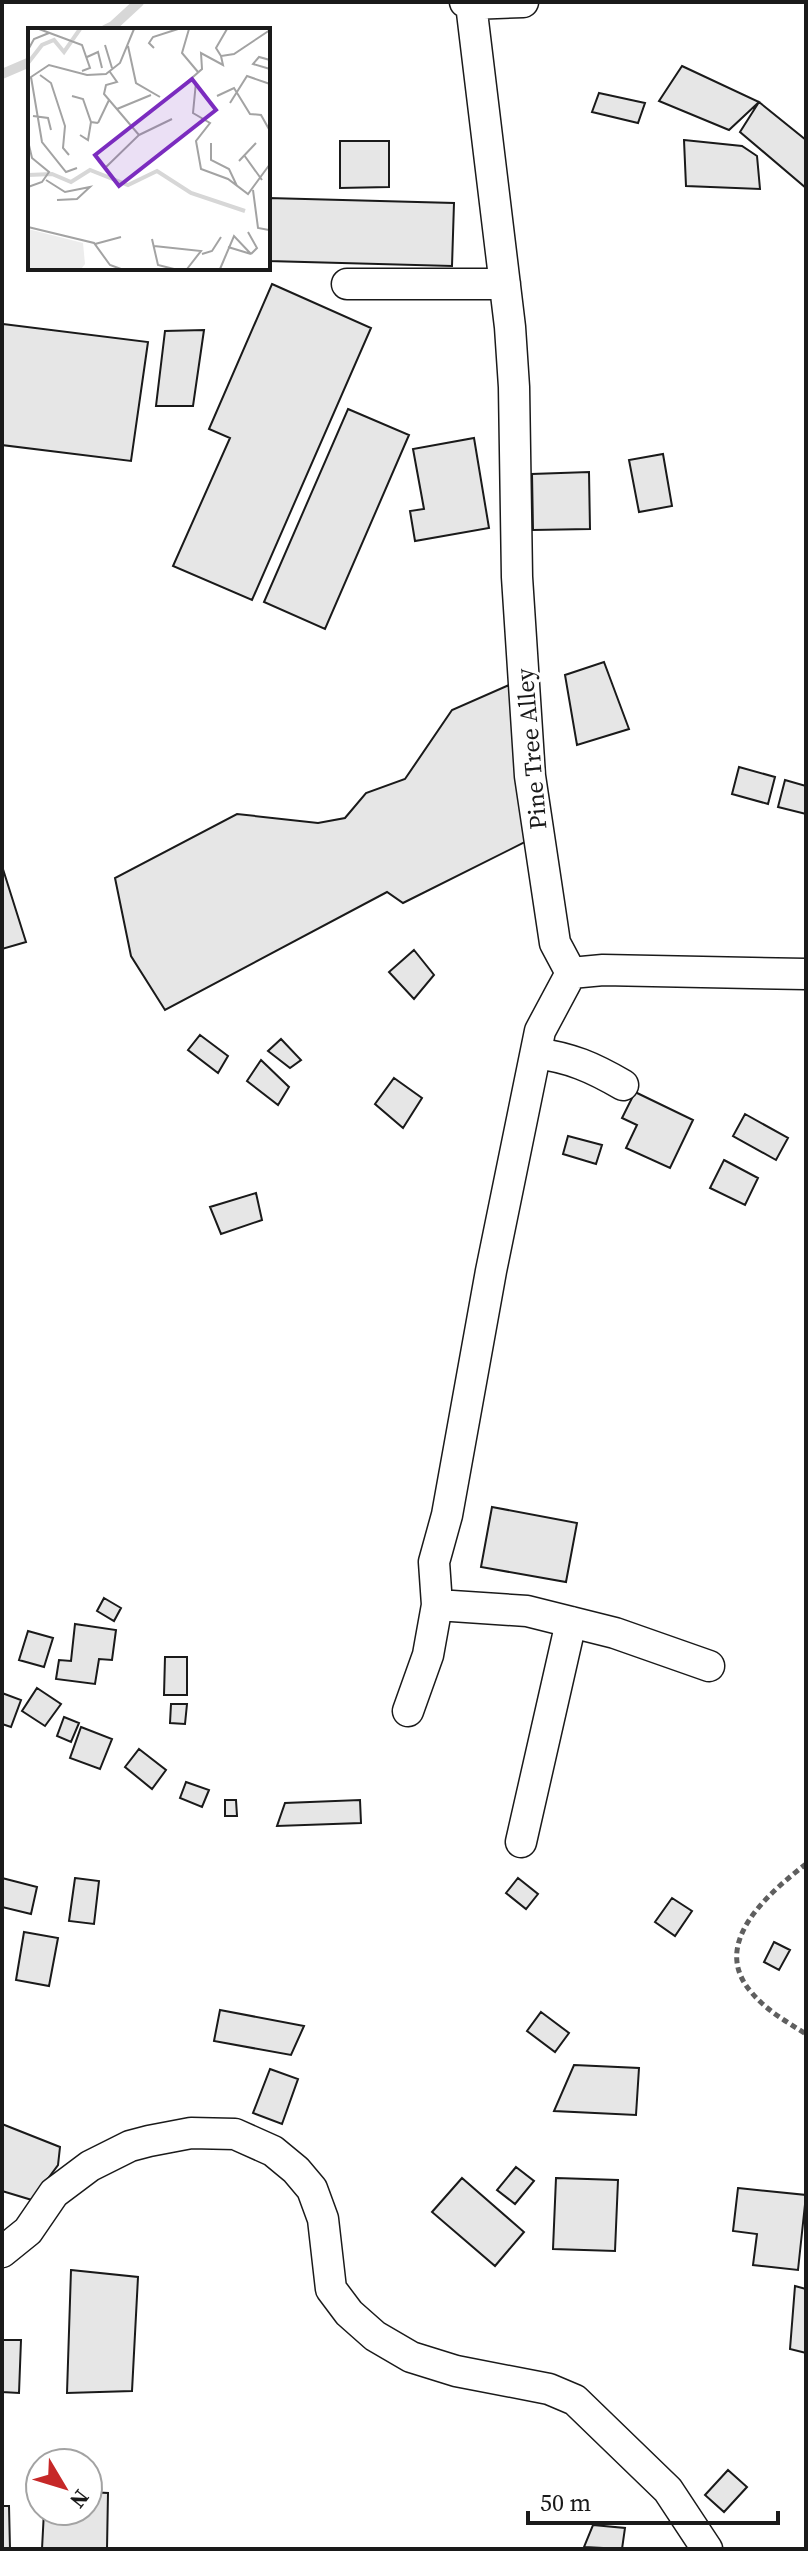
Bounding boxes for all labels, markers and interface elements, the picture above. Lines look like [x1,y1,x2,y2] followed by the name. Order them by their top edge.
[28,28,270,270] inset map
[507,666,554,831] street label: Pine Tree Alley
[24,2447,104,2527] north arrow
[528,2475,778,2525] scale bar
[63,2484,97,2515] text: N
[540,2486,591,2519] text: 50 m

